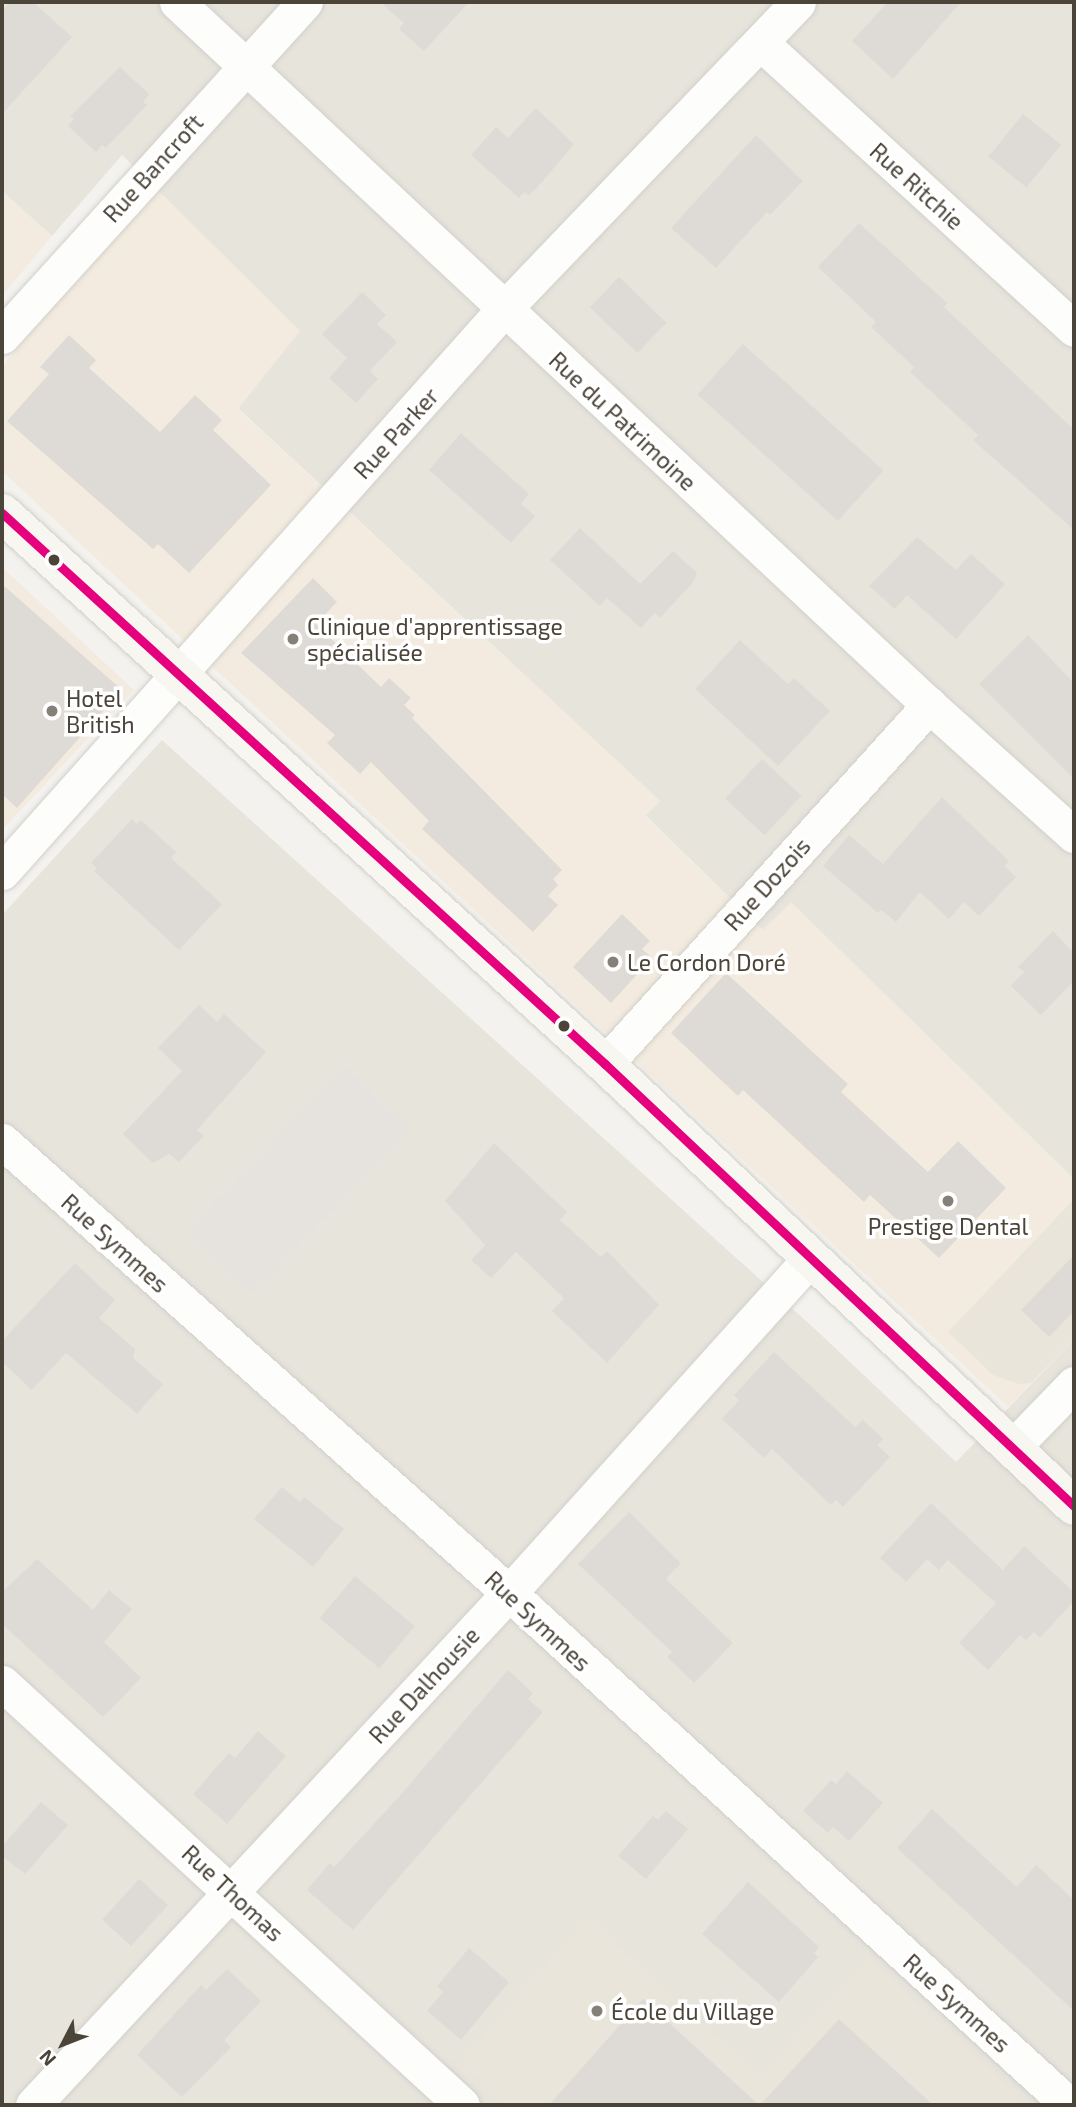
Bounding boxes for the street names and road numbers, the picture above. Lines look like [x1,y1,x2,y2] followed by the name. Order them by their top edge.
[97,108,209,228] street label: Rue Bancroft
[865,137,969,235] street label: Rue Ritchie
[544,346,702,496] street label: Rue du Patrimoine
[348,382,444,484] street label: Rue Parker
[718,832,816,936] street label: Rue Dozois
[56,1188,174,1298] street label: Rue Symmes
[480,1565,596,1677] street label: Rue Symmes
[363,1621,485,1749] street label: Rue Dalhousie
[176,1839,290,1947] street label: Rue Thomas
[898,1948,1016,2058] street label: Rue Symmes

